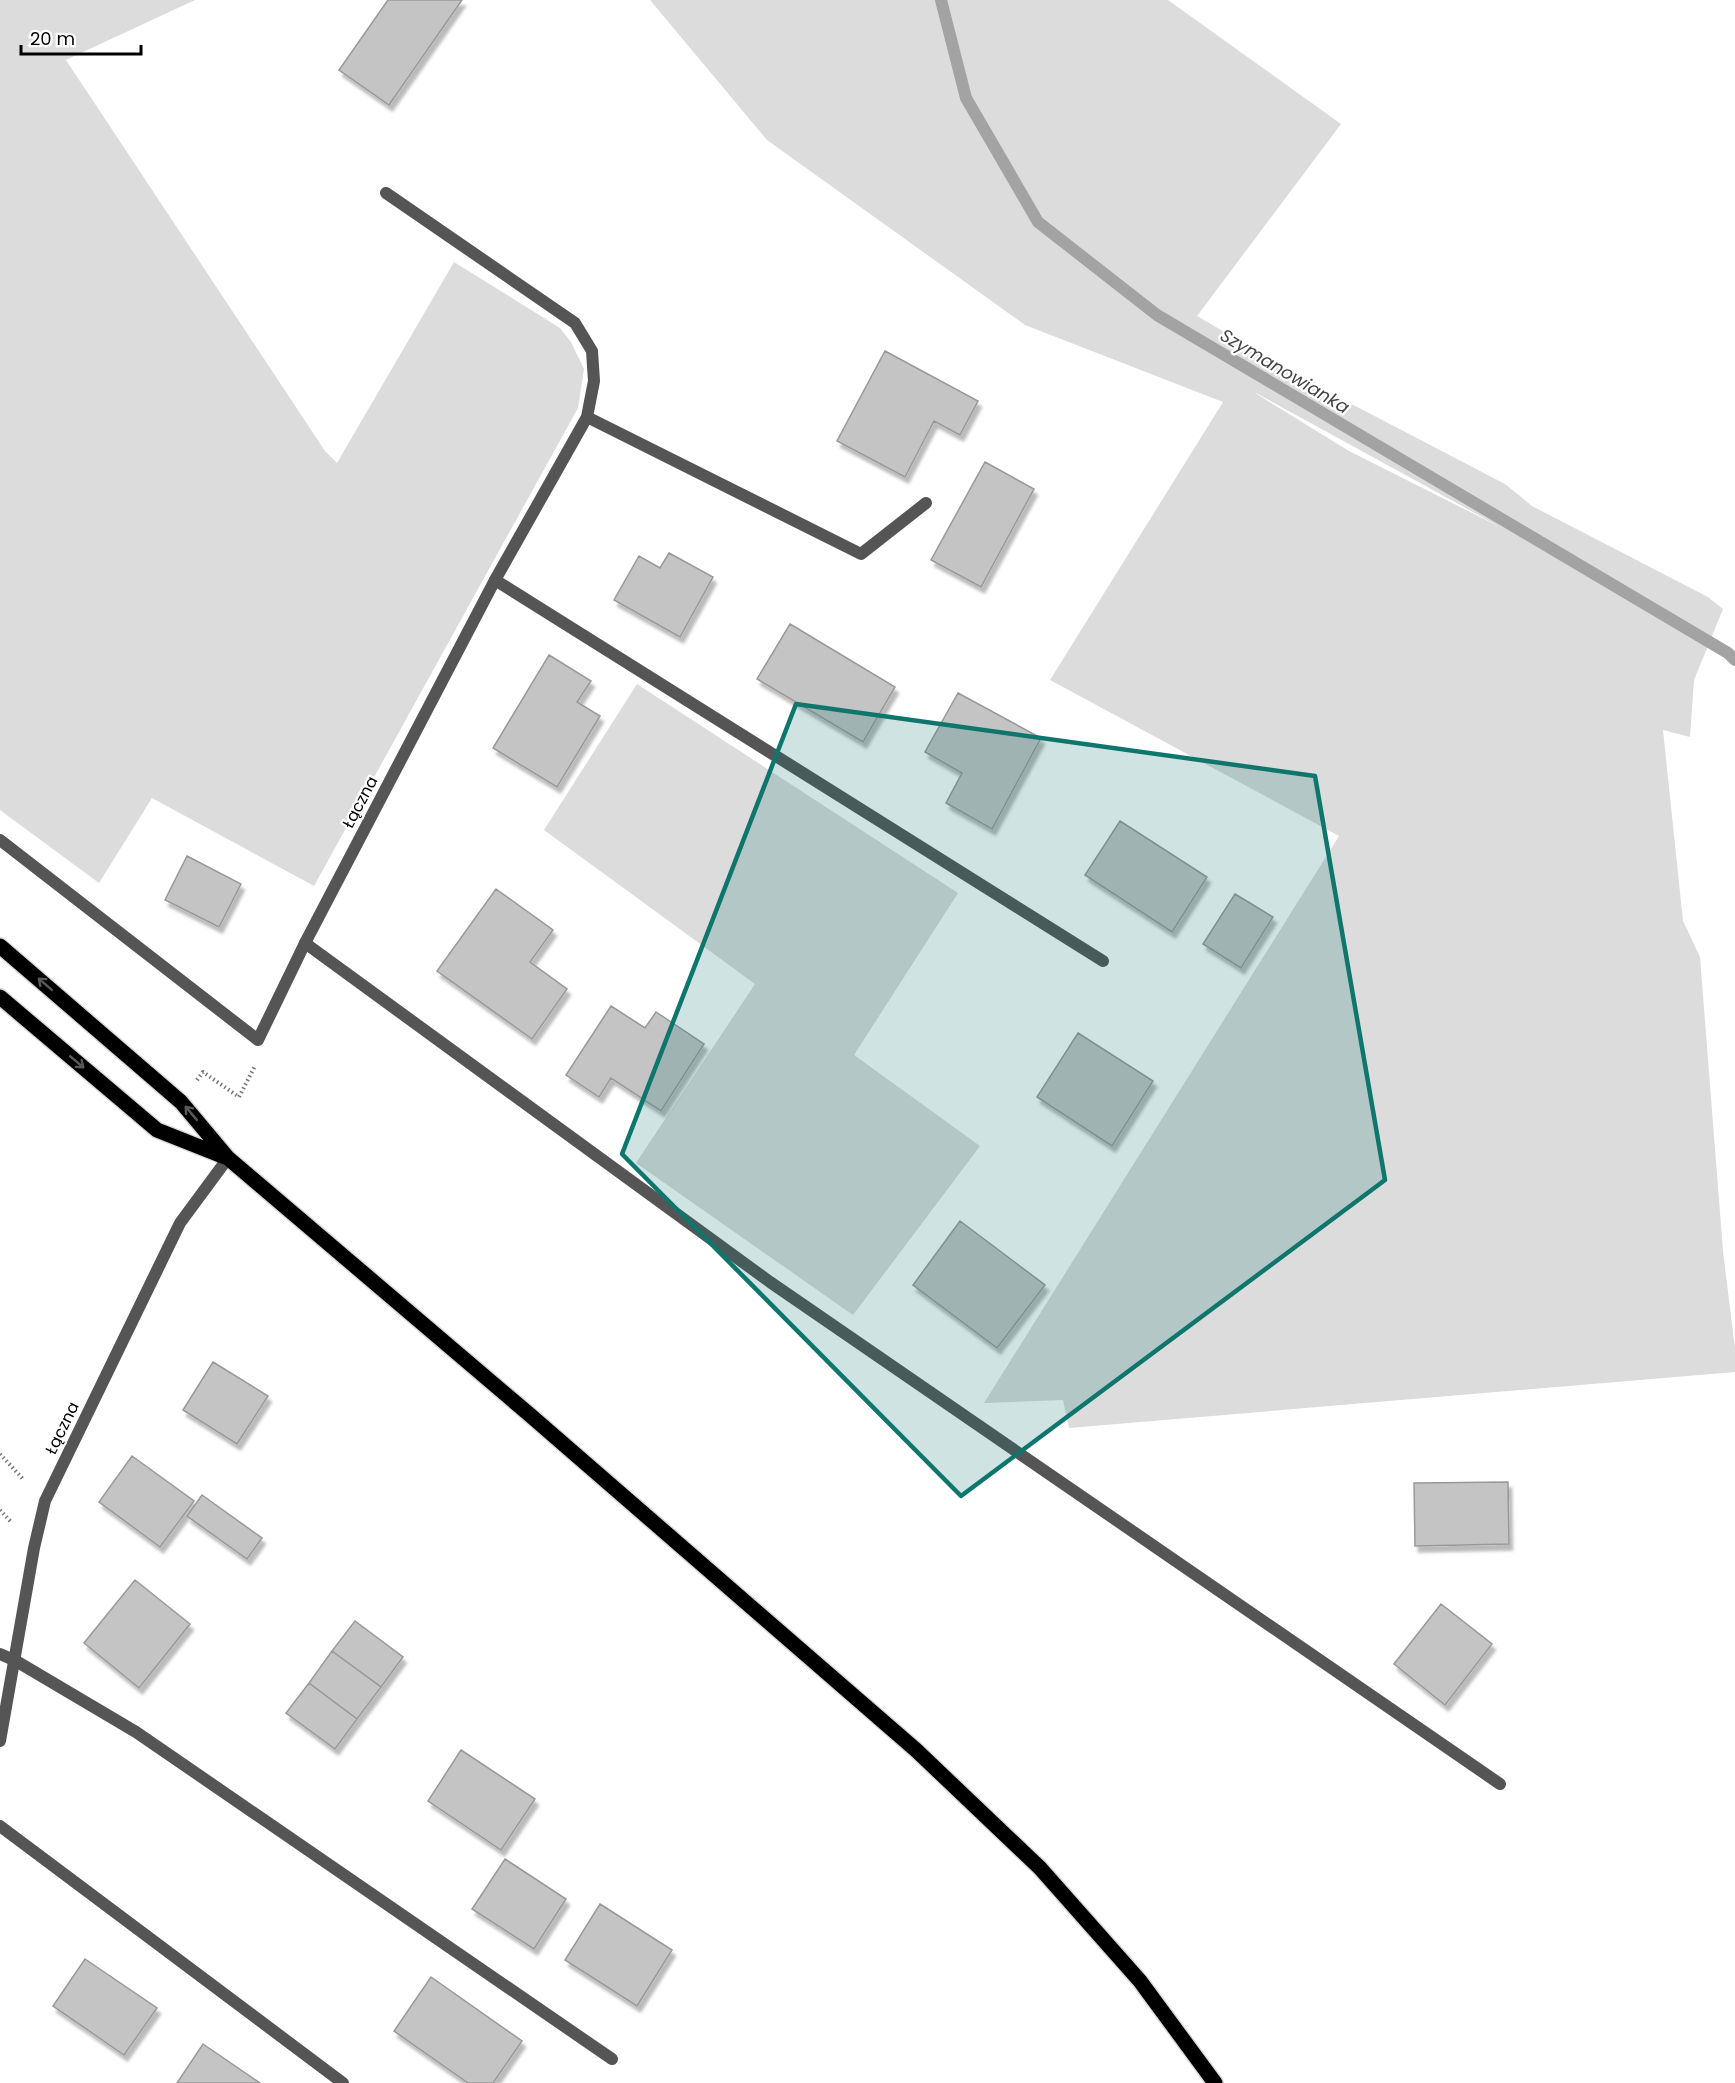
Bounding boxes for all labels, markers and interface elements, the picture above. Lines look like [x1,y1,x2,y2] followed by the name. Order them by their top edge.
[21,18,141,56] scale bar
[30,26,75,51] text: 20 m
[1216,322,1354,420] water label: Szymanowianka
[337,772,383,832] street label: Łączna
[37,978,53,991] one-way arrow
[69,1055,84,1069] one-way arrow
[184,1106,198,1121] one-way arrow
[39,1398,85,1458] street label: Łączna

